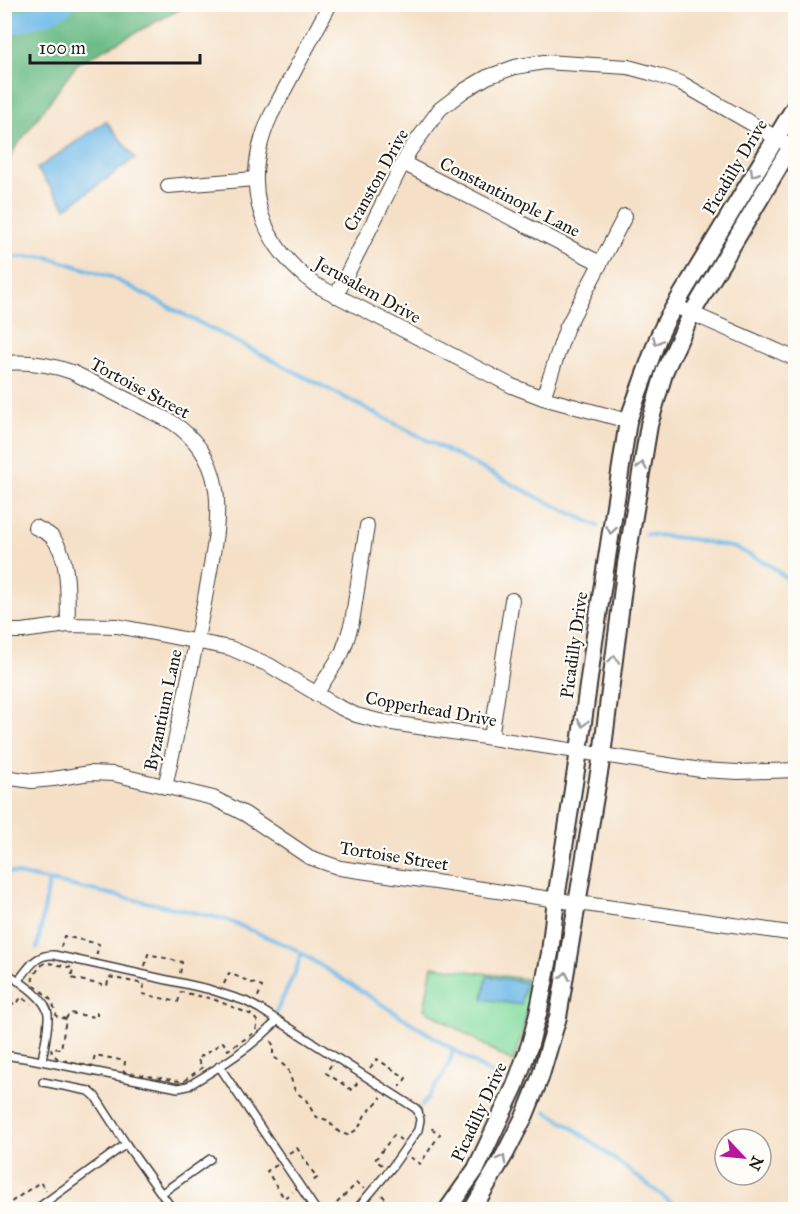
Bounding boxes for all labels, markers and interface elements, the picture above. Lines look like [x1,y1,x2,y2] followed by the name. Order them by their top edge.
[30,27,200,65] scale bar
[39,37,86,59] text: 100 m
[698,115,772,219] street label: Picadilly Drive
[339,125,413,235] street label: Cranston Drive
[436,152,584,242] street label: Constantinople Lane
[750,167,762,177] one-way arrow
[309,251,425,329] street label: Jerusalem Drive
[652,335,664,346] one-way arrow
[86,352,194,424] street label: Tortoise Street
[636,462,648,471] one-way arrow
[606,525,618,535] one-way arrow
[556,590,592,700] street label: Picadilly Drive
[139,647,187,773] street label: Byzantium Lane
[607,655,620,664] one-way arrow
[364,687,498,731] street label: Copperhead Drive
[577,718,590,728] one-way arrow
[338,837,451,876] street label: Tortoise Street
[558,972,571,982] one-way arrow
[446,1059,512,1165] street label: Picadilly Drive
[713,1127,773,1187] north arrow
[744,1153,768,1174] text: N
[494,1155,506,1165] one-way arrow

